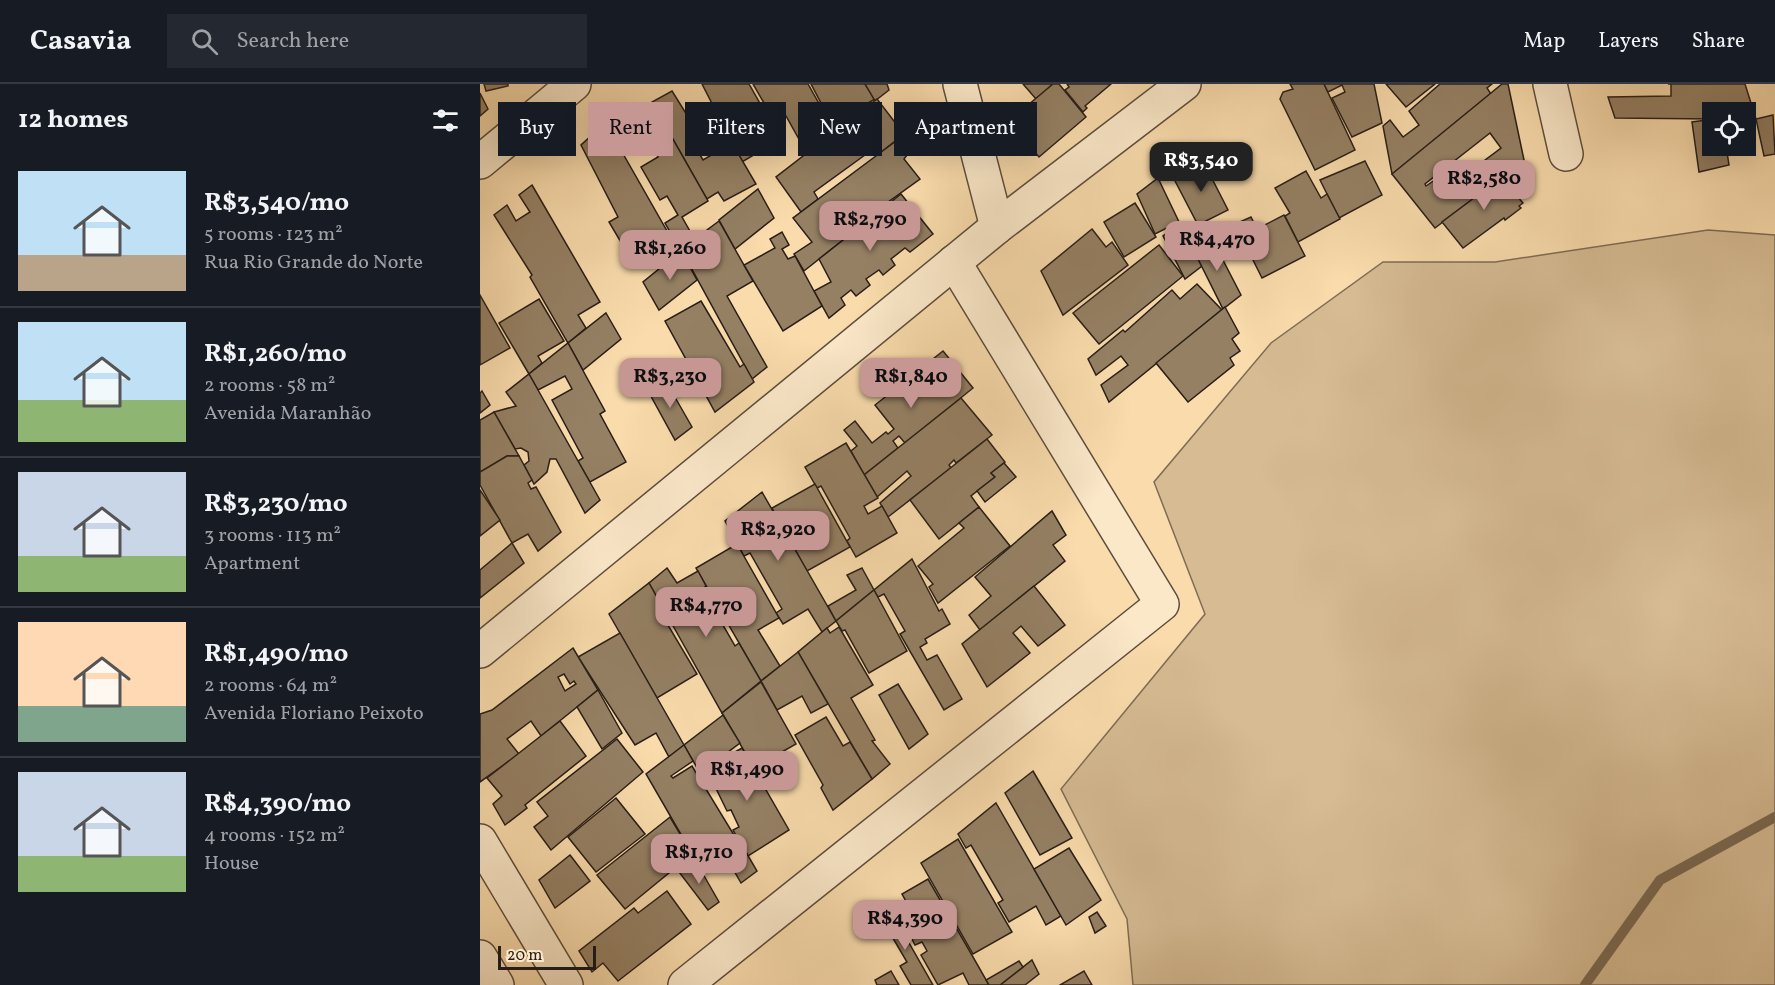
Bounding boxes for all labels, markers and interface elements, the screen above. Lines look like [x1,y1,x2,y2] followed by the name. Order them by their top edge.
[167,14,587,68] search box
[30,22,131,61] text: Casavia
[188,25,221,58] icon: search
[236,26,349,57] text: Search here
[1523,27,1565,56] text: Map
[1598,27,1659,56] text: Layers
[1692,27,1745,56] text: Share
[18,102,129,138] text: 12 homes
[498,102,576,156] chip: Buy
[588,102,673,156] chip: Rent
[685,102,786,156] chip: Filters
[798,102,882,156] chip: New
[894,102,1037,156] chip: Apartment
[1702,102,1756,156] map controls
[1702,102,1756,156] button: locate
[429,104,462,137] icon: filters
[1146,142,1256,193] pin: R$3,540
[1164,147,1238,175] text: R$3,540
[1429,160,1539,211] pin: R$2,580
[1447,165,1521,193] text: R$2,580
[204,185,349,221] text: R$3,540/mo
[66,195,138,267] icon: home
[815,201,925,252] pin: R$2,790
[833,206,907,234] text: R$2,790
[204,221,343,249] text: 5 rooms · 123 m²
[1162,221,1272,272] pin: R$4,470
[1179,226,1255,254] text: R$4,470
[615,230,725,281] pin: R$1,260
[634,235,706,263] text: R$1,260
[204,249,423,277] text: Rua Rio Grande do Norte
[204,336,347,372] text: R$1,260/mo
[66,346,138,418] icon: home
[615,358,725,409] pin: R$3,230
[856,358,966,409] pin: R$1,840
[633,363,707,391] text: R$3,230
[874,363,948,391] text: R$1,840
[204,372,335,400] text: 2 rooms · 58 m²
[204,400,371,428] text: Avenida Maranhão
[204,486,348,522] text: R$3,230/mo
[66,496,138,568] icon: home
[723,511,833,562] pin: R$2,920
[740,516,816,544] text: R$2,920
[204,522,341,550] text: 3 rooms · 113 m²
[204,550,300,578] text: Apartment
[651,587,761,638] pin: R$4,770
[669,592,743,620] text: R$4,770
[204,636,348,672] text: R$1,490/mo
[66,646,138,718] icon: home
[204,672,337,700] text: 2 rooms · 64 m²
[204,700,424,728] text: Avenida Floriano Peixoto
[692,751,802,802] pin: R$1,490
[710,756,784,784] text: R$1,490
[204,786,351,822] text: R$4,390/mo
[66,796,138,868] icon: home
[204,822,345,850] text: 4 rooms · 152 m²
[644,834,754,885] pin: R$1,710
[665,839,733,867] text: R$1,710
[204,850,259,878] text: House
[850,900,960,951] pin: R$4,390
[867,905,943,933] text: R$4,390
[498,943,596,970] scale bar
[507,945,542,967] text: 20 m

